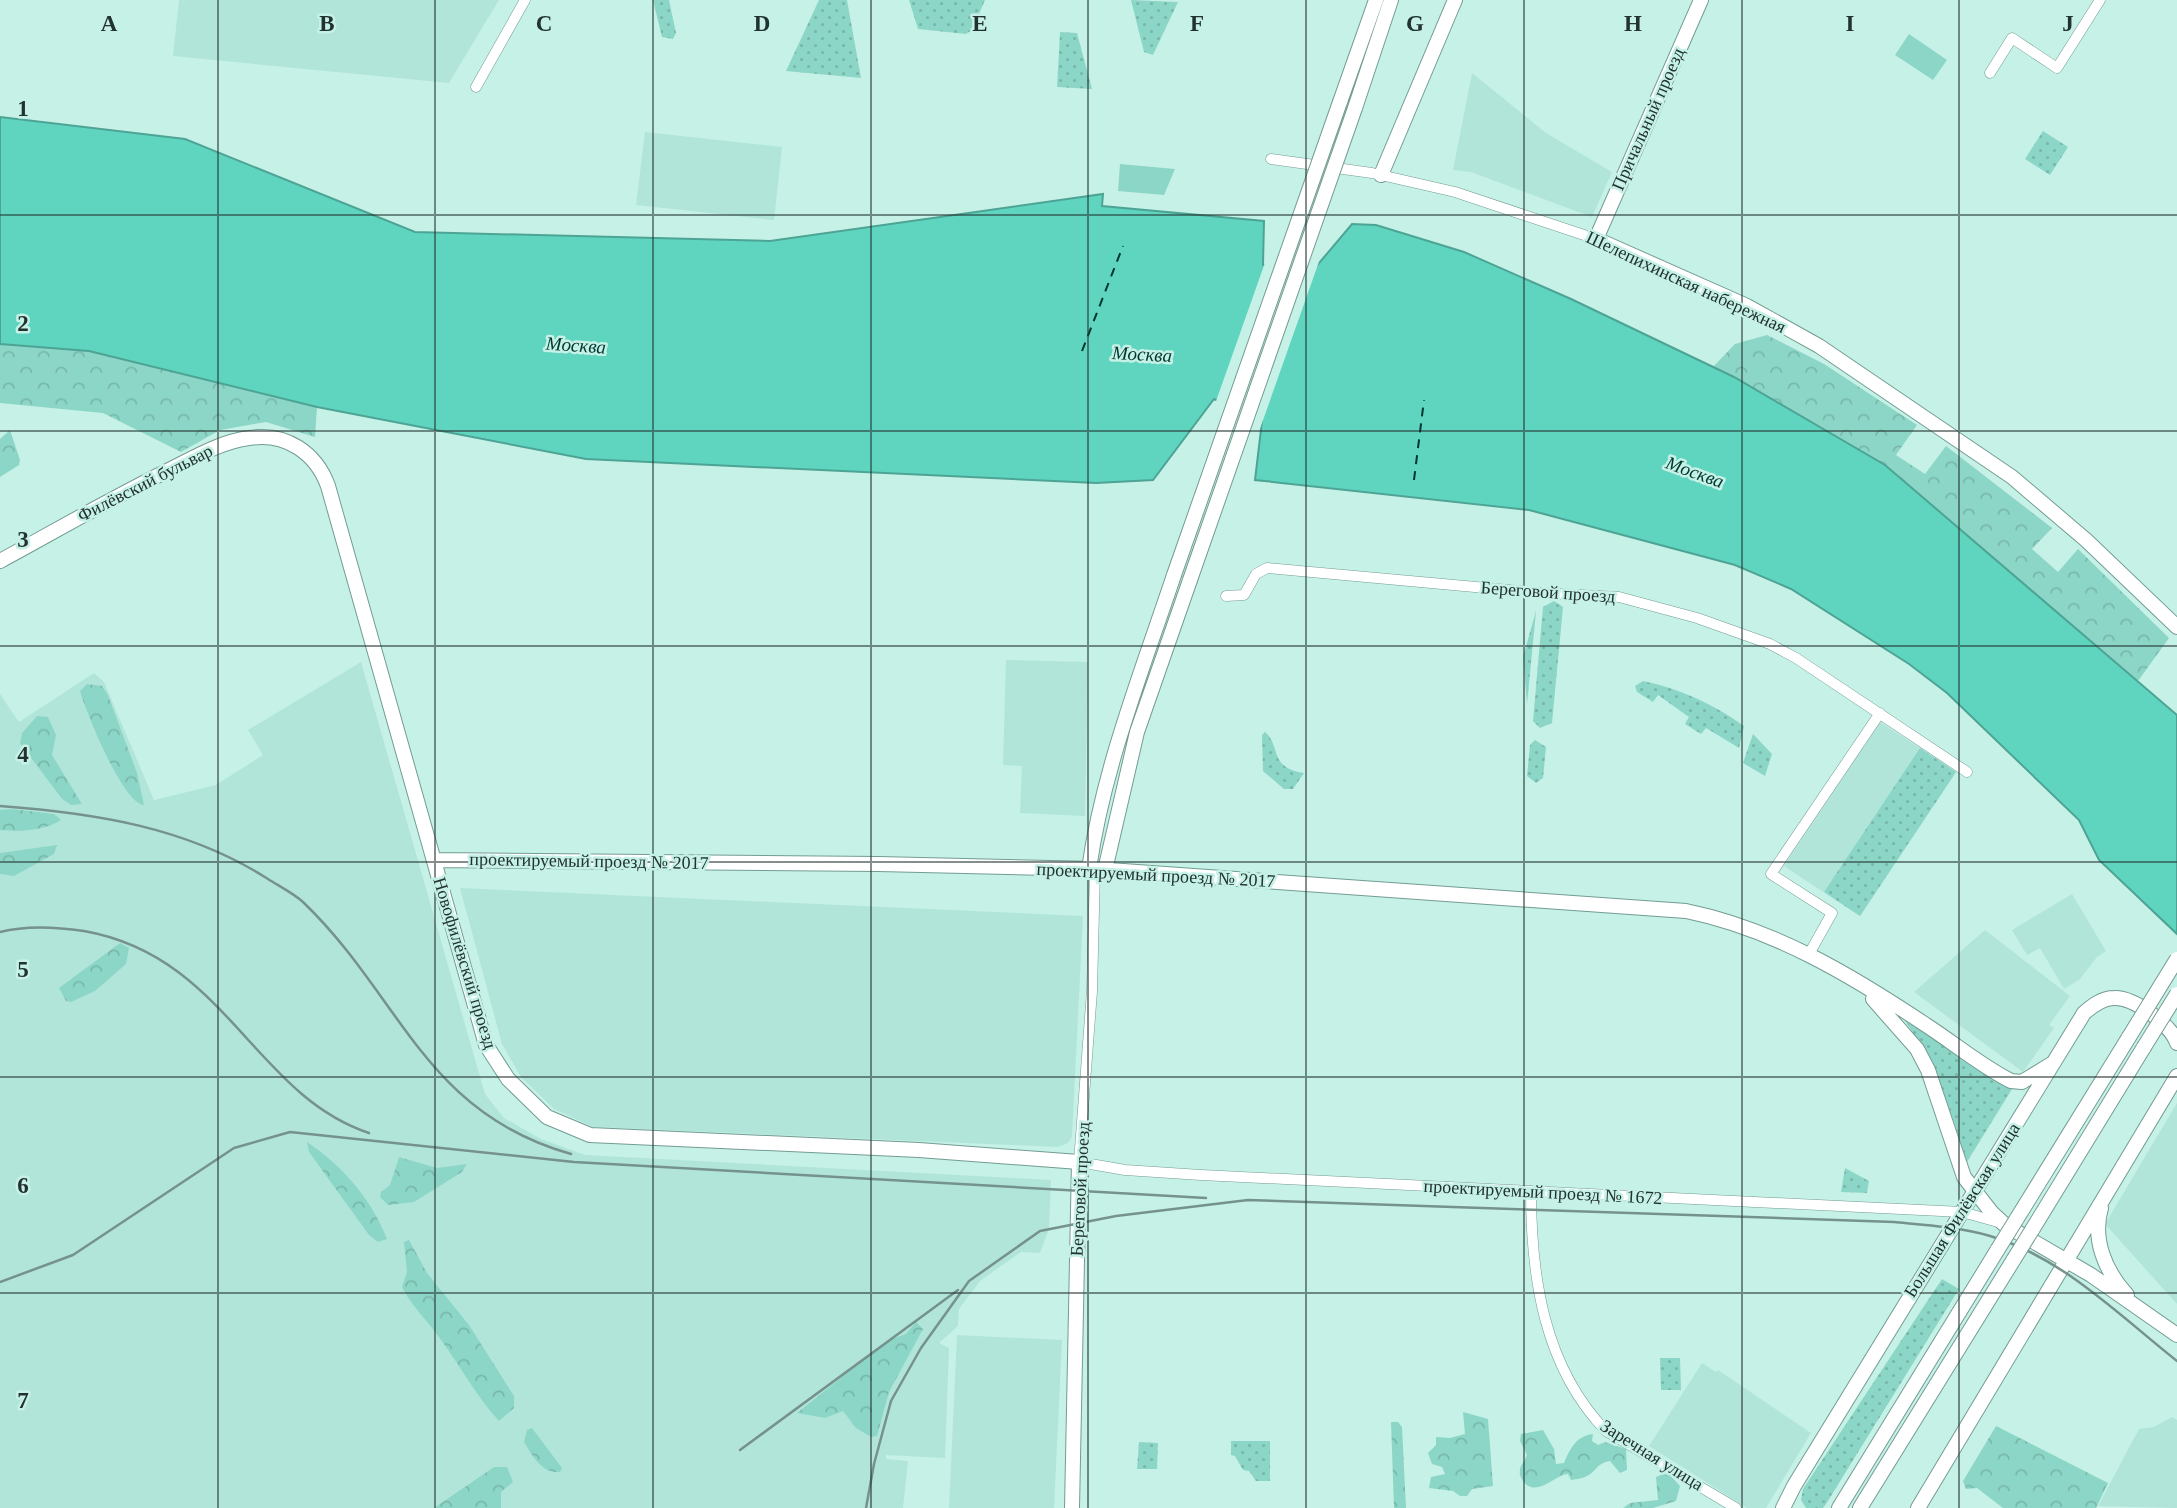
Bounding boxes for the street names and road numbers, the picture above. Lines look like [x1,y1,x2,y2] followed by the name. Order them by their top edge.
[1608,45,1688,193] street label: Причальный проезд
[1583,227,1789,337] street label: Шелепихинская набережная
[74,440,216,526] street label: Филёвский бульвар
[1480,577,1616,607] street label: Береговой проезд
[469,849,709,873] street label: проектируемый проезд № 2017
[1036,859,1276,891] street label: проектируемый проезд № 2017
[429,875,501,1051] street label: Новофилёвский проезд
[1900,1119,2024,1301] street label: Большая Филёвская улица
[1066,1121,1094,1257] street label: Береговой проезд
[1423,1176,1663,1208] street label: проектируемый проезд № 1672
[1597,1415,1707,1495] street label: Заречная улица

